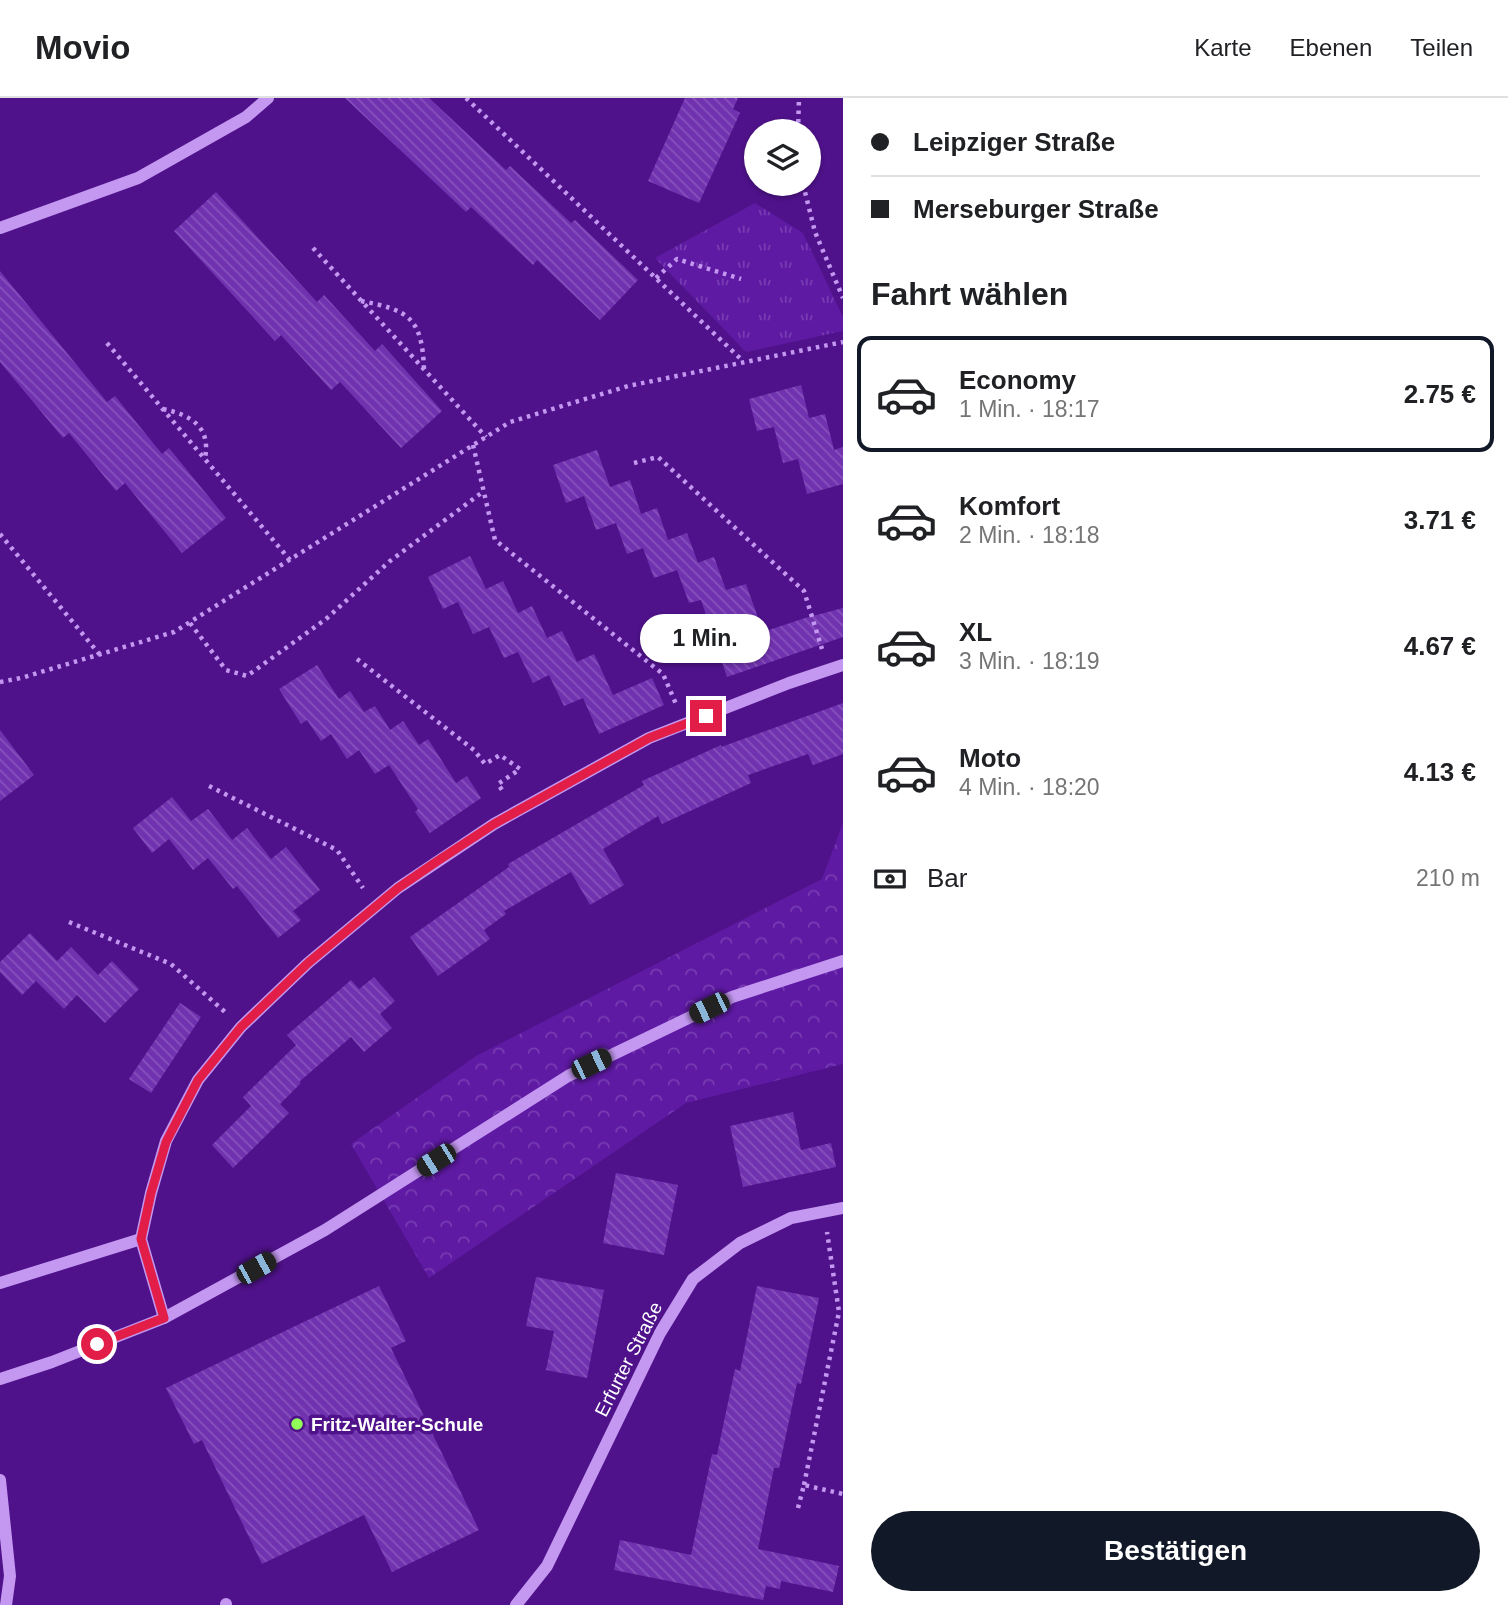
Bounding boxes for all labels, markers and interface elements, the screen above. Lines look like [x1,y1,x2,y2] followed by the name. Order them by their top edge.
[35,29,130,66] text: Movio
[1194,34,1252,61] text: Karte
[1290,34,1372,61] text: Ebenen
[1410,34,1473,61] text: Teilen
[744,119,821,196] map controls
[744,119,821,196] button: layers
[913,127,1115,157] text: Leipziger Straße
[913,194,1159,224] text: Merseburger Straße
[871,276,1068,312] text: Fahrt wählen
[875,363,938,426] icon: car
[959,365,1076,395] text: Economy
[1404,379,1476,409] text: 2.75 €
[959,396,1100,422] text: 1 Min. · 18:17
[875,489,938,552] icon: car
[959,491,1060,521] text: Komfort
[1404,505,1476,535] text: 3.71 €
[959,522,1100,548] text: 2 Min. · 18:18
[641,614,771,664] callout: 1 Min.
[875,615,938,678] icon: car
[959,617,992,647] text: XL
[672,625,738,651] text: 1 Min.
[1404,631,1476,661] text: 4.67 €
[959,648,1100,674] text: 3 Min. · 18:19
[690,700,722,732] route end
[875,741,938,804] icon: car
[959,743,1021,773] text: Moto
[1404,757,1476,787] text: 4.13 €
[959,774,1100,800] text: 4 Min. · 18:20
[871,860,909,898] icon: cash
[927,863,967,893] text: Bar
[1416,865,1480,891] text: 210 m
[686,989,733,1027] car
[568,1045,615,1083] car
[413,1140,460,1180] car
[233,1249,280,1287] car
[591,1298,666,1420] street label: Erfurter Straße
[81,1328,113,1360] route start
[311,1414,483,1435] place label: Fritz-Walter-Schule
[289,1416,305,1432] marker: Fritz-Walter-Schule
[871,1511,1480,1591] button: Bestätigen

